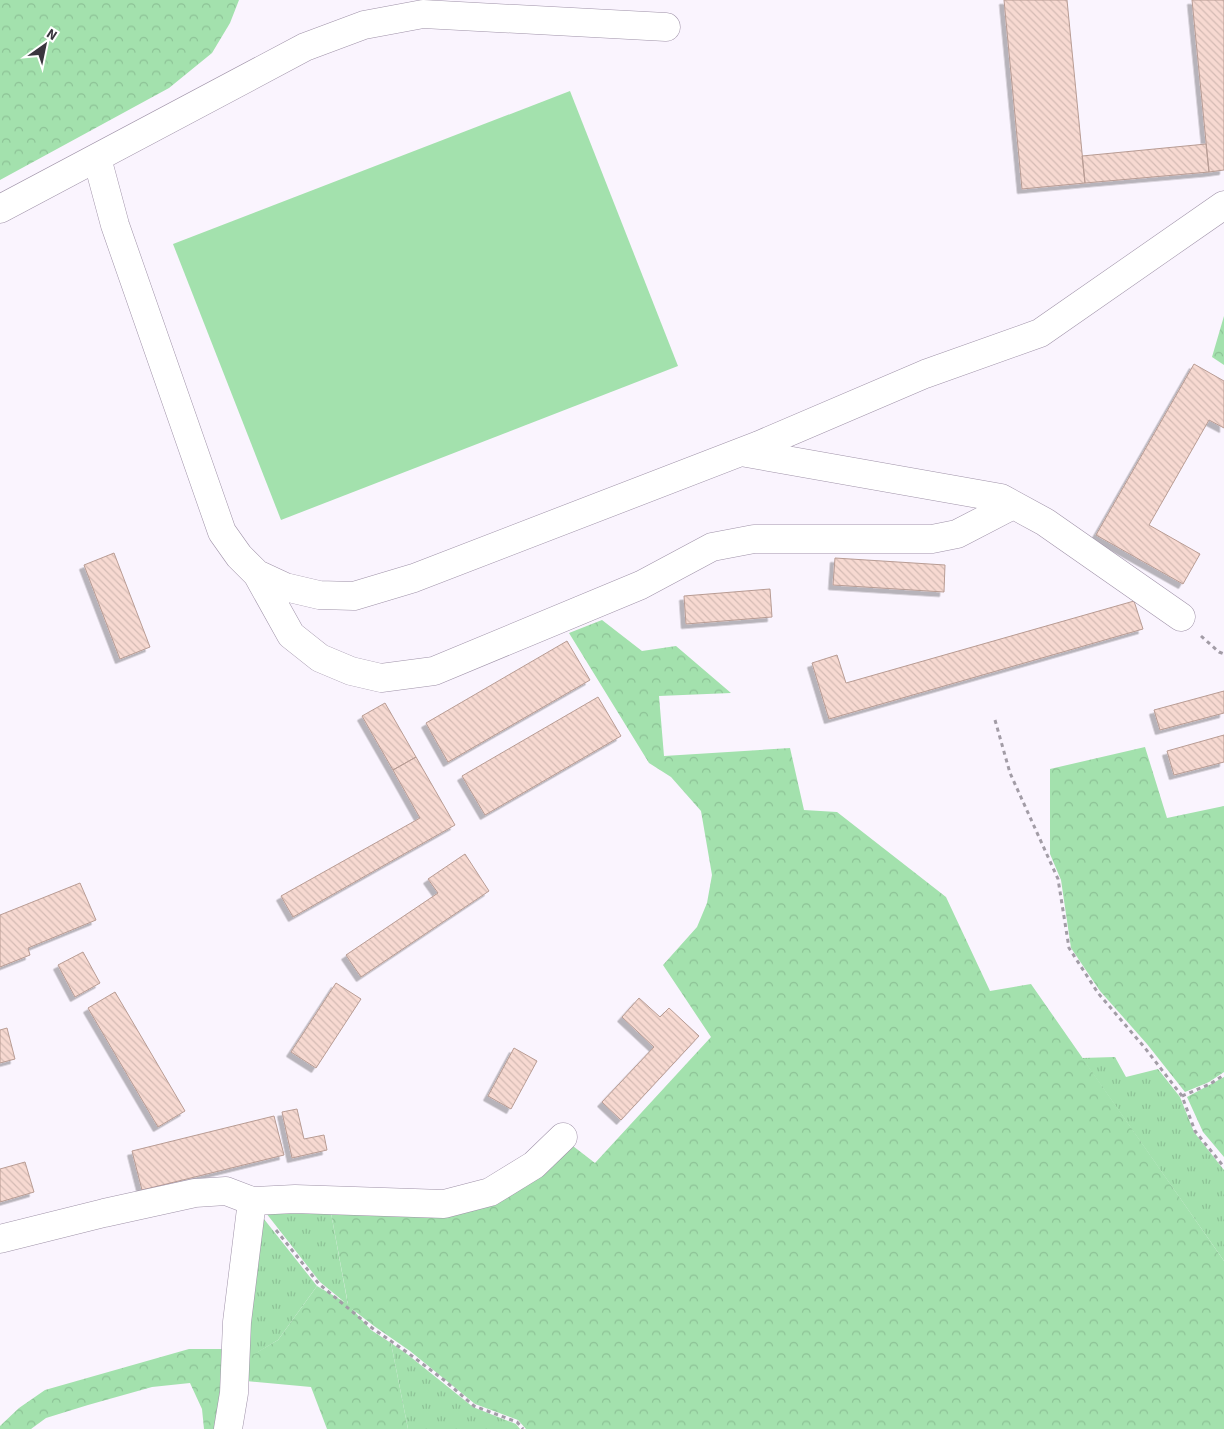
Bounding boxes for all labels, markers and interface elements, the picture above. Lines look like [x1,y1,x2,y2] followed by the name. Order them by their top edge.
[20,20,70,70] north arrow
[42,24,61,46] text: N

